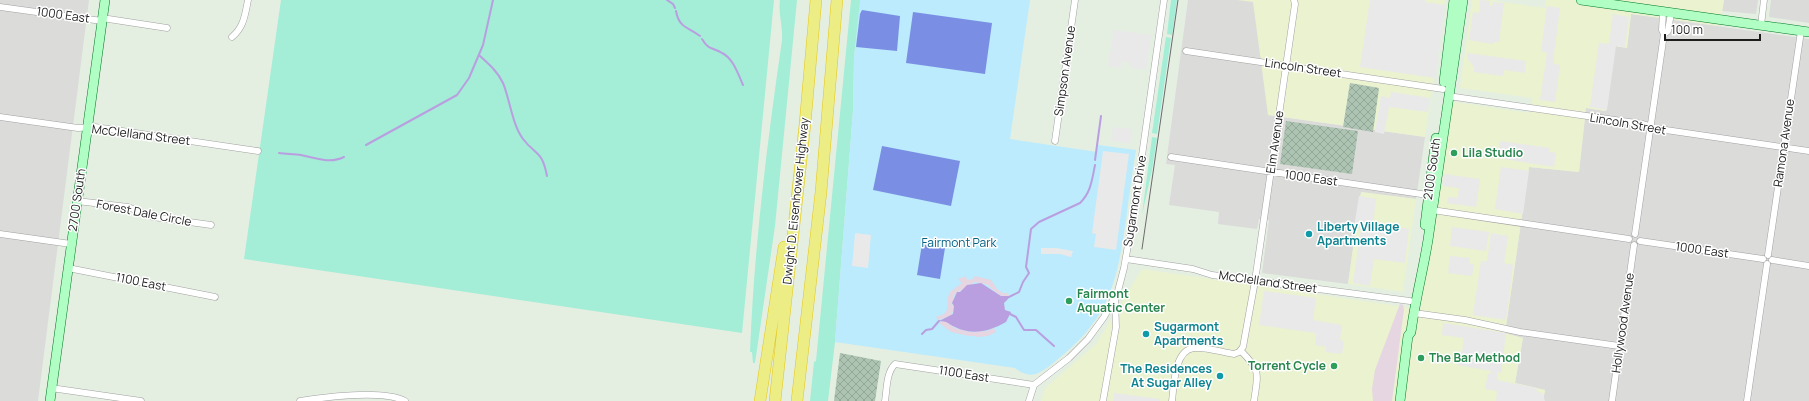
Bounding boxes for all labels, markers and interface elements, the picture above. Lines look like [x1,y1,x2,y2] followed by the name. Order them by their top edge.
[35,2,91,27] street label: 1000 East
[1665,16,1760,42] scale bar
[1671,21,1703,38] text: 100 m
[1050,24,1079,117] street label: Simpson Avenue
[1264,54,1343,81] street label: Lincoln Street
[1769,98,1798,188] street label: Ramona Avenue
[1589,108,1668,139] street label: Lincoln Street
[1262,109,1287,174] street label: Elm Avenue
[778,116,813,285] street label: Dwight D. Eisenhower Highway
[91,120,192,149] street label: McClelland Street
[1419,137,1444,201] street label: 2100 South
[1462,144,1523,161] place label: Lila Studio
[1449,148,1459,158] marker: Lila Studio
[1119,154,1150,248] street label: Sugarmont Drive
[1283,165,1339,190] street label: 1000 East
[64,167,89,233] street label: 2700 South
[95,195,193,230] street label: Forest Dale Circle
[1317,218,1399,249] place label: Liberty Village Apartments
[1304,229,1314,239] marker: Liberty Village Apartments
[921,234,998,251] park label: Fairmont Park
[1674,237,1730,262] street label: 1000 East
[1218,266,1319,297] street label: McClelland Street
[114,268,168,295] street label: 1100 East
[1607,272,1638,374] street label: Hollywood Avenue
[1077,285,1165,316] place label: Fairmont Aquatic Center
[1064,296,1074,306] marker: Fairmont Aquatic Center
[1154,318,1224,349] place label: Sugarmont Apartments
[1141,329,1151,339] marker: Sugarmont Apartments
[1429,349,1520,366] place label: The Bar Method
[1416,353,1426,363] marker: The Bar Method
[1248,357,1326,374] place label: Torrent Cycle
[1120,360,1213,391] place label: The Residences At Sugar Alley
[938,361,991,386] street label: 1100 East
[1329,361,1339,371] marker: Torrent Cycle
[1215,371,1225,381] marker: The Residences At Sugar Alley

